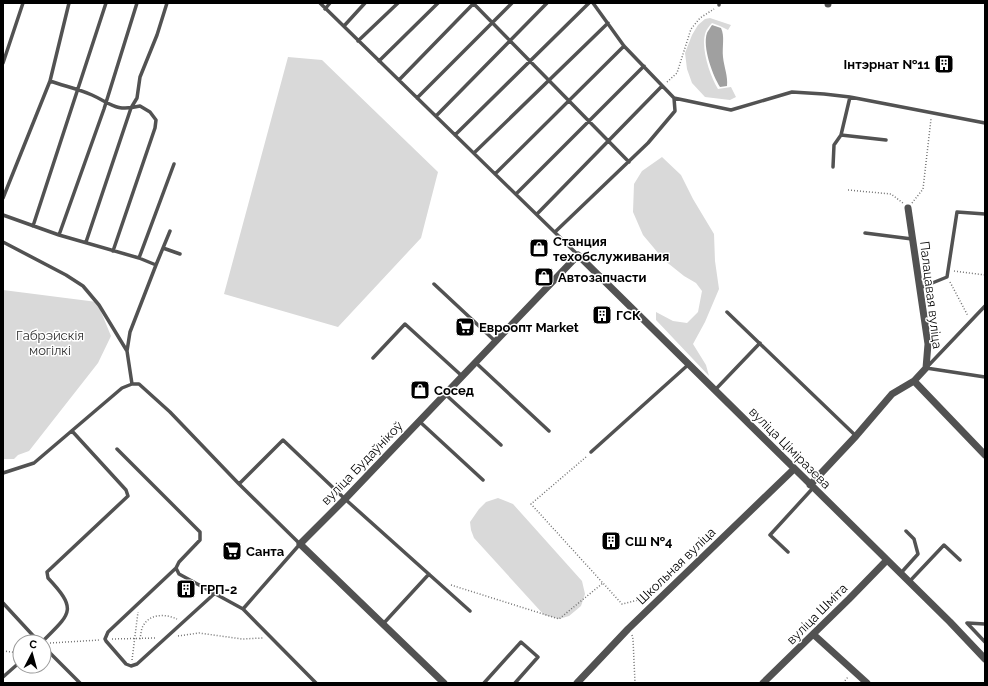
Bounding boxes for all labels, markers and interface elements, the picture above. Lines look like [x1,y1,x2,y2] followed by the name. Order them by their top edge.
[933,53,955,75] building icon: Інтэрнат №11
[844,57,931,72] place label: Інтэрнат №11
[553,234,669,264] place label: Станция техобслуживания
[528,237,550,259] shop icon: Станция техобслуживания
[917,240,945,350] street label: Палацавая вуліца
[533,266,555,288] shop icon: Автозапчасти
[558,270,646,285] place label: Автозапчасти
[591,304,613,326] building icon: ГСК
[616,308,641,323] place label: ГСК
[454,316,476,338] supermarket icon: Евроопт Market
[479,320,579,335] place label: Евроопт Market
[16,328,84,358] park label: Габрэйскія могілкі
[409,379,431,401] shop icon: Сосед
[434,383,474,398] place label: Сосед
[746,404,834,492] street label: вуліца Ціміразева
[318,418,406,508] street label: вуліца Будаўнікоў
[633,525,719,607] street label: Школьная вуліца
[600,530,622,552] building icon: СШ №4
[625,534,672,549] place label: СШ №4
[221,540,243,562] supermarket icon: Санта
[246,544,285,559] place label: Санта
[175,578,197,600] building icon: ГРП-2
[784,581,850,647] street label: вуліца Шміта
[200,582,237,597] place label: ГРП-2
[12,634,52,674] north arrow
[29,638,38,651] text: С

